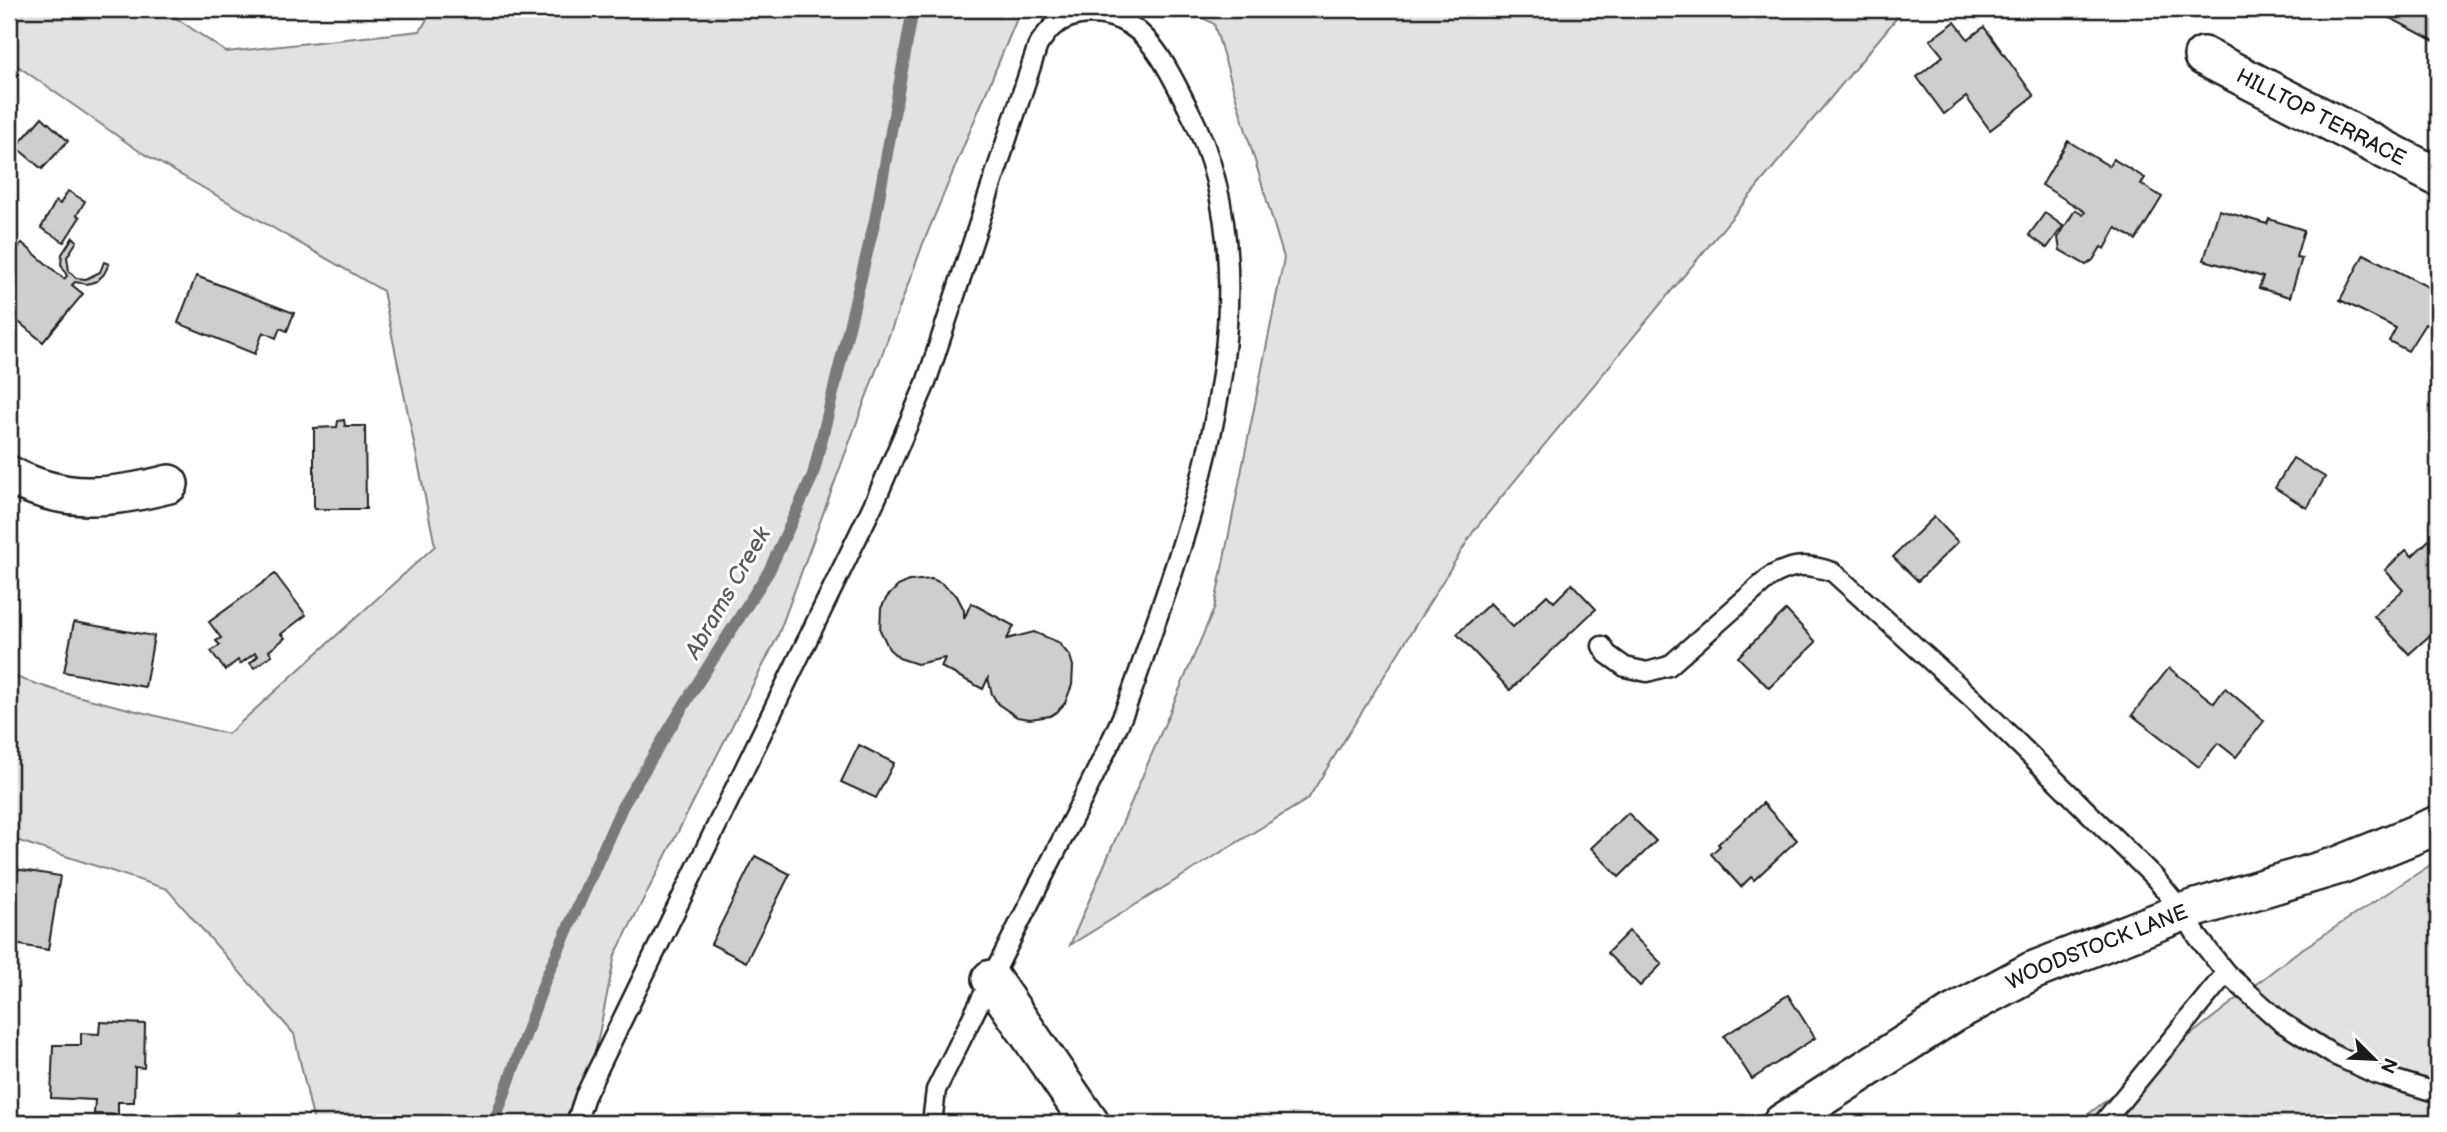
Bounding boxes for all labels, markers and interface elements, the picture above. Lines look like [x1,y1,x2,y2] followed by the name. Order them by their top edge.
[2232,63,2410,171] street label: HILLTOP TERRACE
[679,522,777,665] water label: Abrams Creek
[2002,899,2191,995] street label: WOODSTOCK LANE
[2338,1024,2408,1094] north arrow
[2375,1054,2402,1077] text: N

